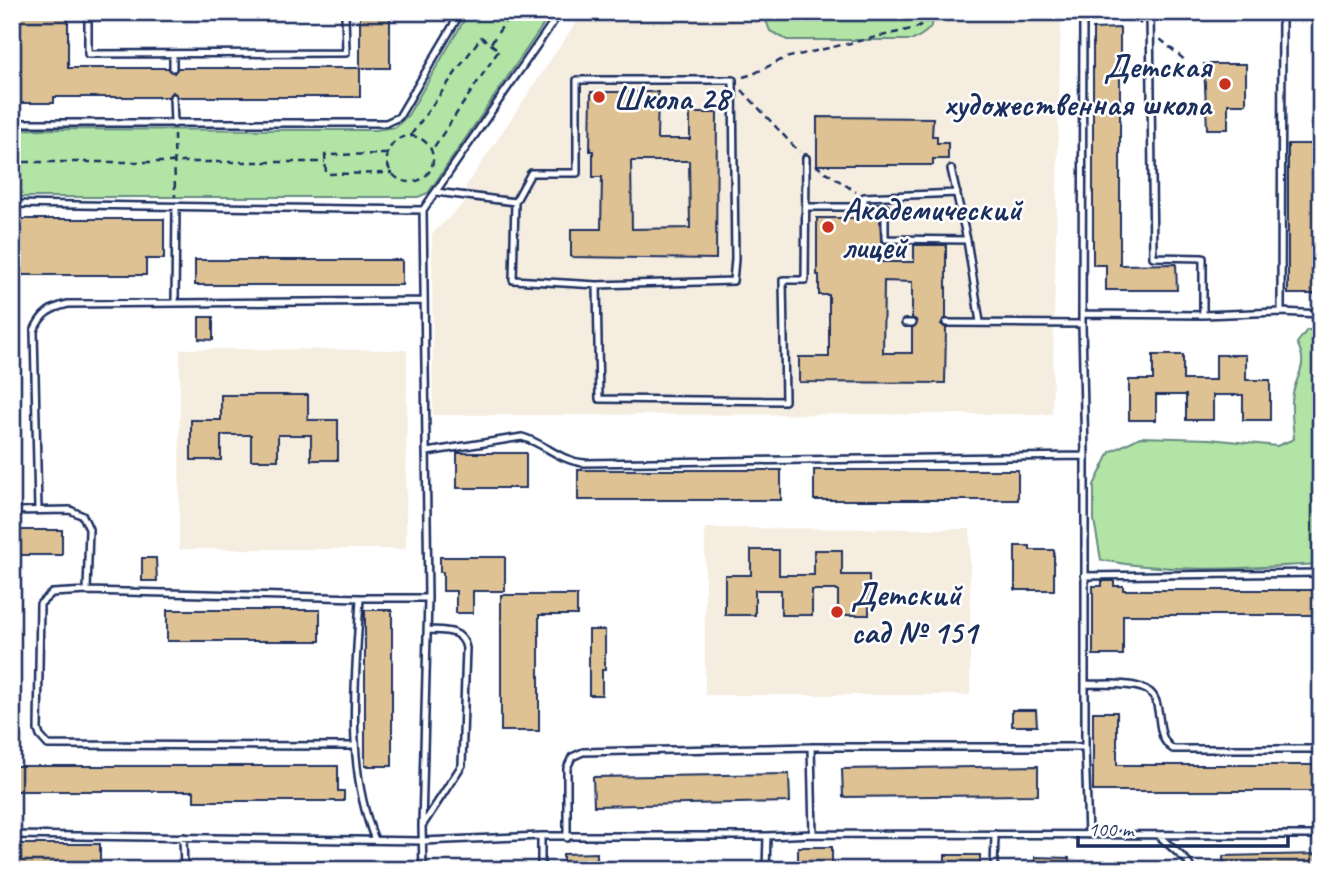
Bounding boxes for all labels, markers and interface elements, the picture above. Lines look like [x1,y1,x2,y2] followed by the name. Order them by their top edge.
[944,45,1213,125] place label: Детская художественная школа
[1217,76,1233,92] marker: Детская художественная школа
[613,77,734,119] place label: Школа 28
[591,89,607,105] marker: Школа 28
[842,188,1023,268] place label: Академический лицей
[820,219,836,235] marker: Академический лицей
[851,573,980,653] place label: Детский сад № 151
[829,604,845,620] marker: Детский сад № 151
[1078,805,1288,849] scale bar
[1088,816,1135,842] text: 100 m

